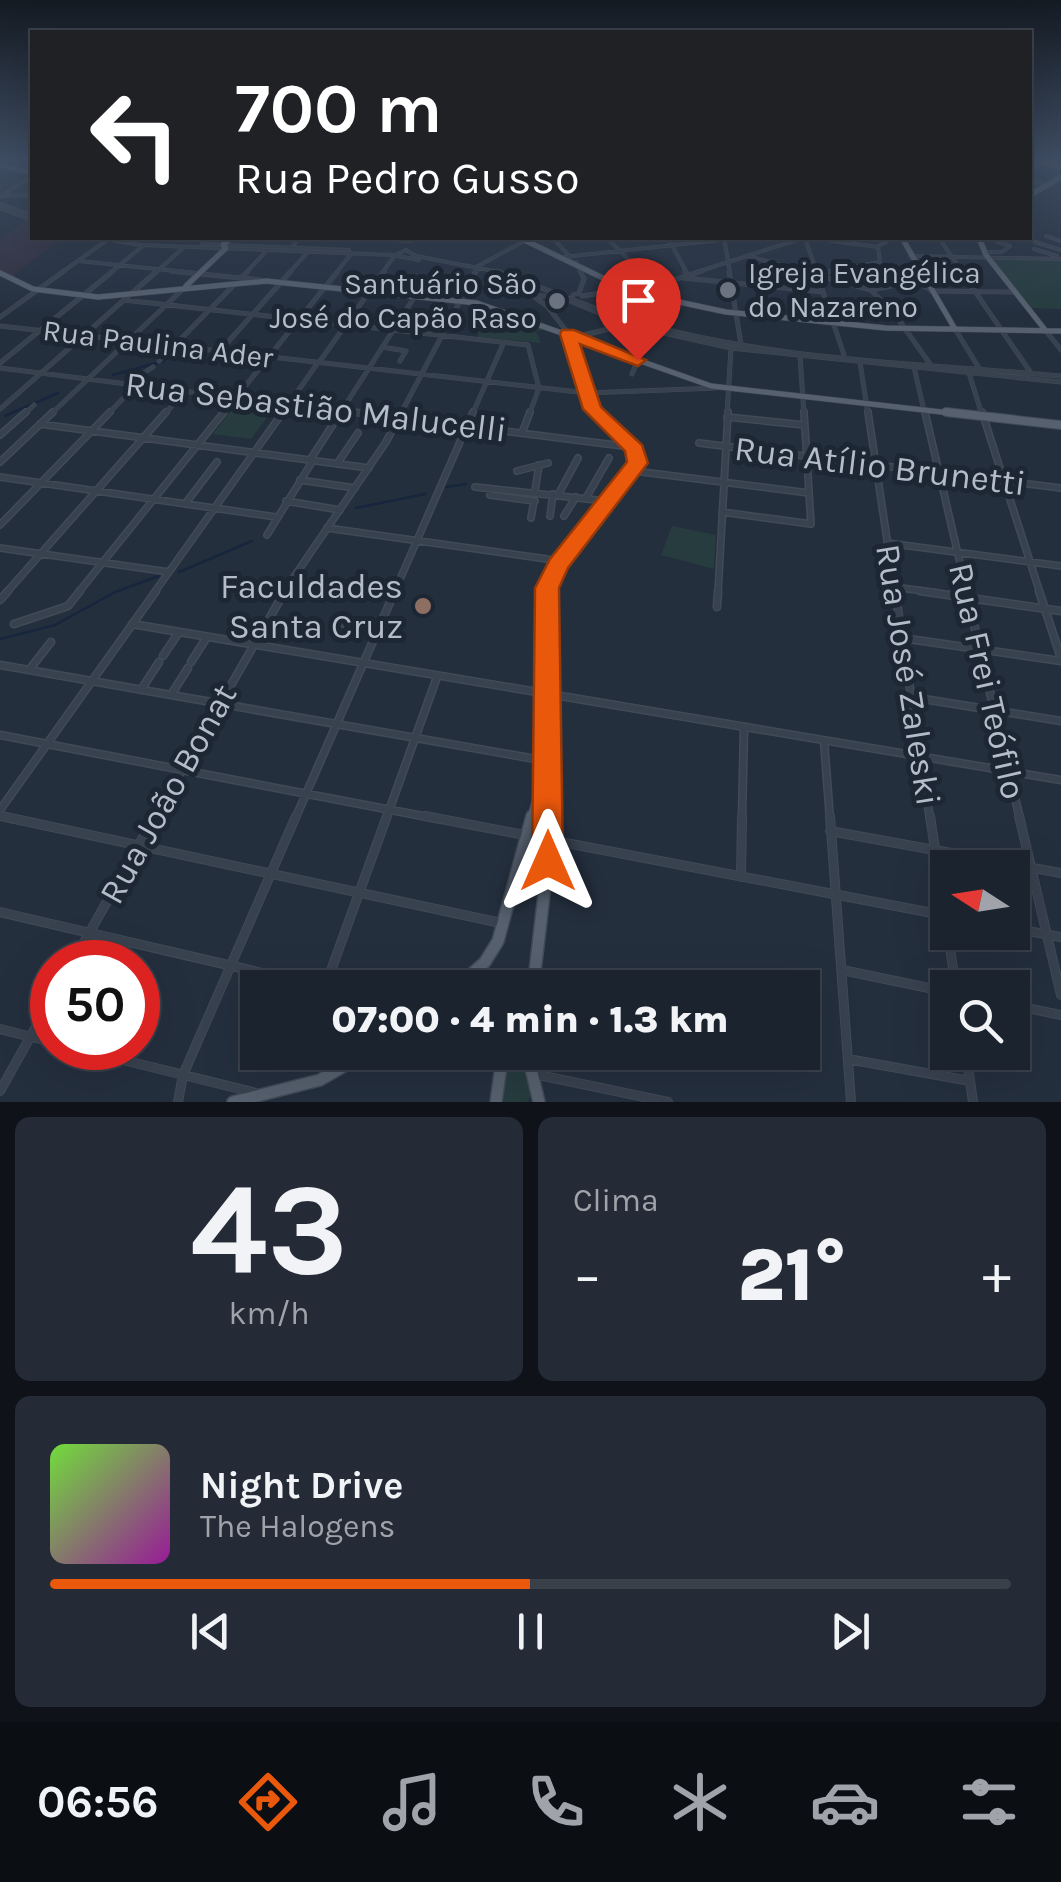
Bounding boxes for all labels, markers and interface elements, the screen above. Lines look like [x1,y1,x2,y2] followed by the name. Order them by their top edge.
[235,68,443,150] text: 700 m
[70,70,200,200] icon: left
[235,152,580,204] text: Rua Pedro Gusso
[748,255,981,325] place label: Igreja Evangélica do Nazareno
[596,258,681,361] pin
[269,266,537,336] place label: Santuário São José do Capão Raso
[611,273,666,328] icon: arrive
[717,279,739,301] marker: Igreja Evangélica do Nazareno
[546,290,568,312] marker: Santuário São José do Capão Raso
[41,312,275,376] street label: Rua Paulina Ader
[123,363,509,451] street label: Rua Sebastião Malucelli
[732,428,1028,504] street label: Rua Atílio Brunetti
[867,541,949,809] street label: Rua José Zaleski
[940,559,1034,803] street label: Rua Frei Teófilo
[220,566,403,647] place label: Faculdades Santa Cruz
[412,595,434,617] marker: Faculdades Santa Cruz
[91,677,245,911] street label: Rua João Bonat
[496,809,600,913] position arrow
[930,850,1030,950] north arrow
[930,850,1030,1070] map controls
[30,940,160,1070] speed limit sign: 50
[930,970,1030,1070] button: search
[331,997,729,1042] text: 07:00 · 4 min · 1.3 km
[190,1154,348,1306] text: 43
[573,1182,659,1219] text: Clima
[737,1231,847,1319] text: 21°
[573,1243,602,1307] text: −
[982,1243,1011,1307] text: +
[228,1295,310,1332] text: km/h
[200,1463,403,1508] text: Night Drive
[200,1508,395,1545] text: The Halogens
[183,1604,238,1659] icon: previous
[503,1604,558,1659] icon: pause
[823,1604,878,1659] icon: next
[233,1767,303,1837] icon: directions
[377,1767,447,1837] icon: music
[521,1767,591,1837] icon: phone
[665,1767,735,1837] icon: climate
[810,1767,880,1837] icon: car
[954,1767,1024,1837] icon: filters
[37,1776,159,1828] text: 06:56

